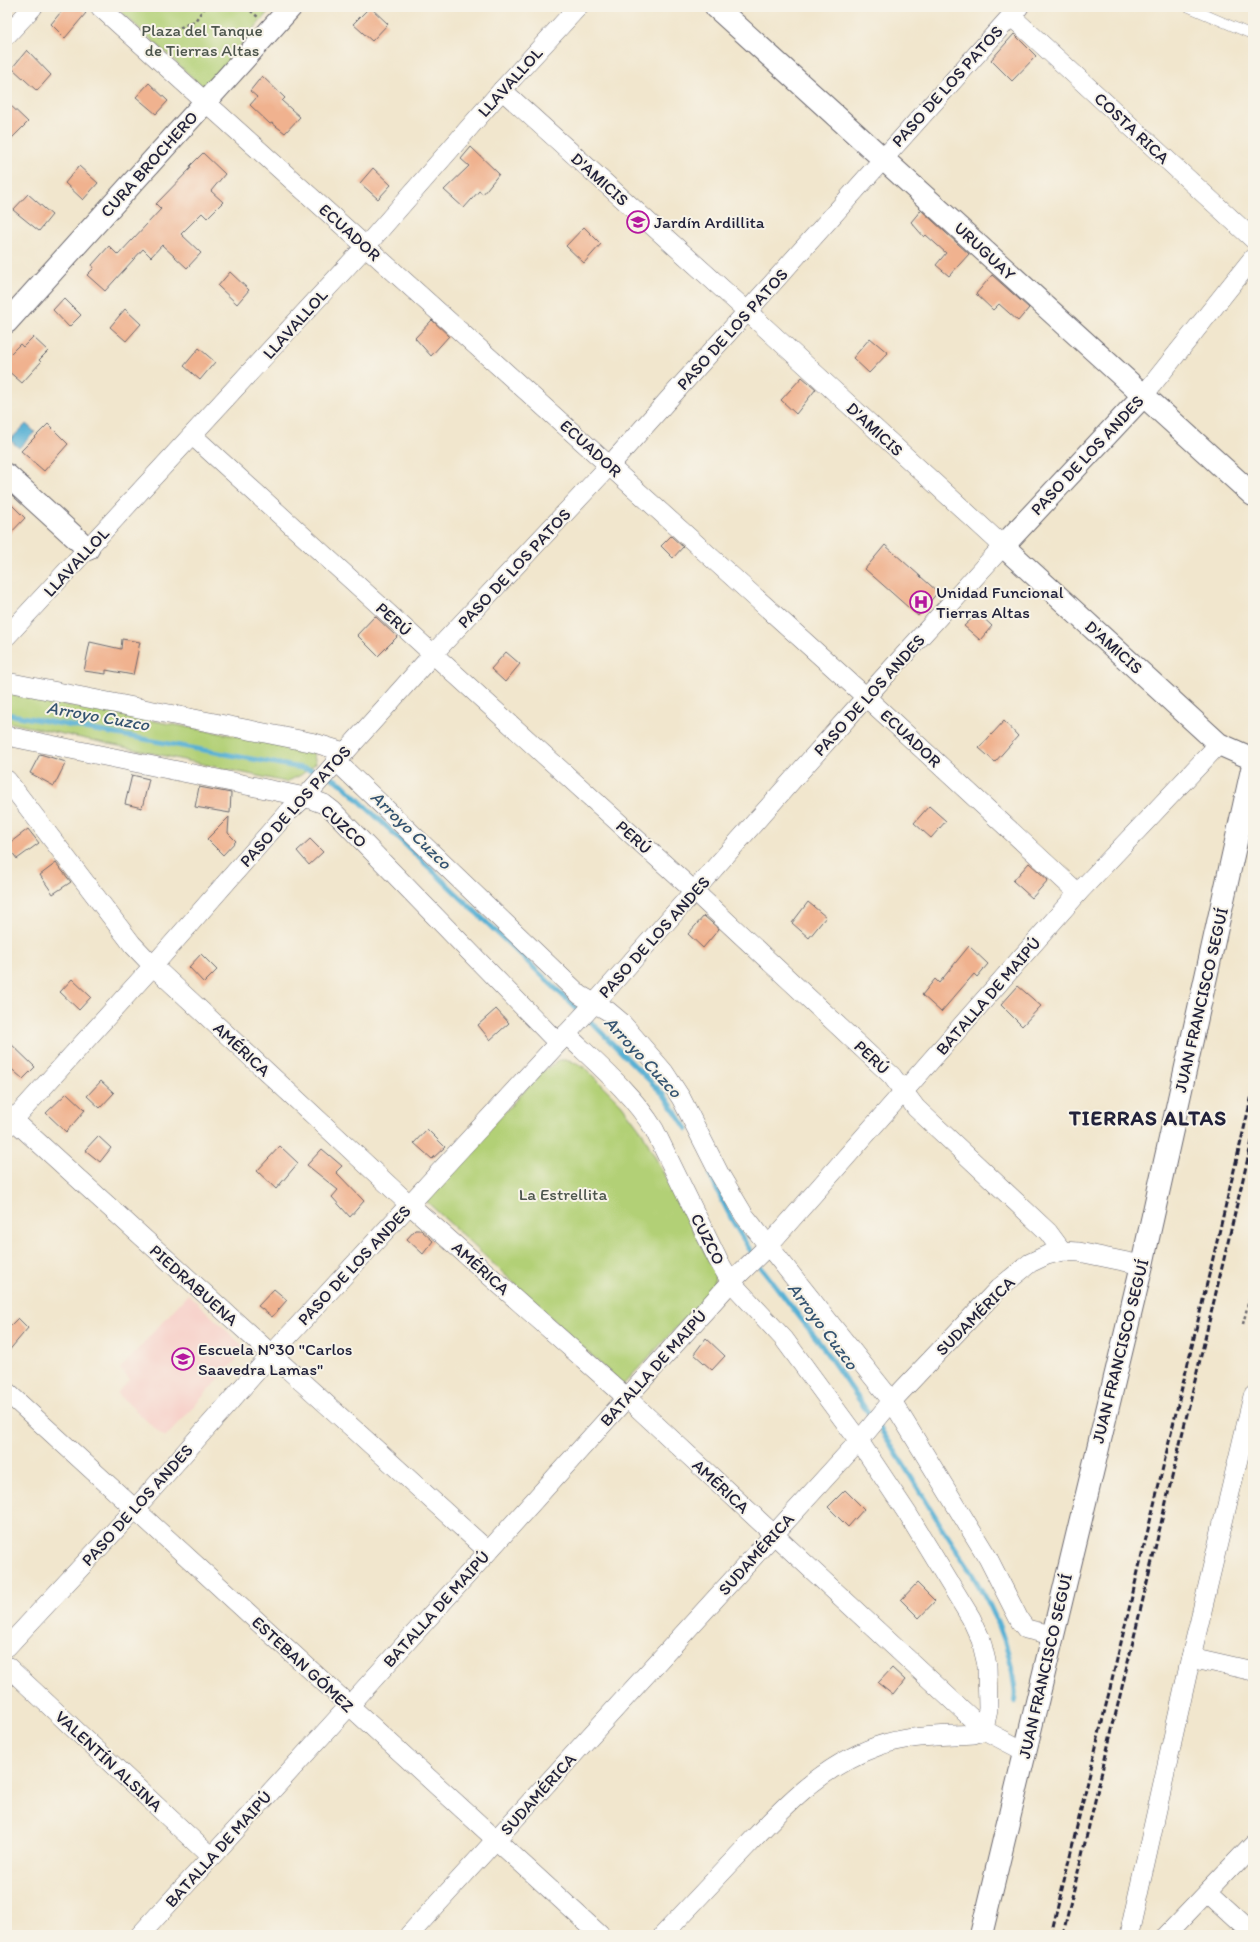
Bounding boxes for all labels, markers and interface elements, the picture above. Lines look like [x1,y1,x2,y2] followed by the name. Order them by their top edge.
[141,20,263,60] park label: Plaza del Tanque de Tierras Altas
[887,21,1007,151] street label: PASO DE LOS PATOS
[473,43,547,121] street label: LLAVALLOL
[1090,88,1174,168] street label: COSTA RICA
[96,107,202,221] street label: CURA BROCHERO
[567,148,633,210] street label: D'AMICIS
[315,199,385,265] street label: ECUADOR
[625,209,651,235] school or university icon: Jardín Ardillita
[654,212,765,232] place label: Jardín Ardillita
[950,218,1020,285] street label: URUGUAY
[672,264,792,394] street label: PASO DE LOS PATOS
[258,285,332,363] street label: LLAVALLOL
[1026,391,1148,519] street label: PASO DE LOS ANDES
[842,398,908,460] street label: D'AMICIS
[556,415,626,481] street label: ECUADOR
[453,504,575,632] street label: PASO DE LOS PATOS
[39,523,113,601] street label: LLAVALLOL
[936,582,1064,622] place label: Unidad Funcional Tierras Altas
[908,589,934,615] hospital icon: Unidad Funcional Tierras Altas
[372,598,416,640] street label: PERÚ
[1081,616,1147,678] street label: D'AMICIS
[809,630,929,760] street label: PASO DE LOS ANDES
[45,696,152,736] water label: Arroyo Cuzco
[876,705,946,771] street label: ECUADOR
[235,741,355,871] street label: PASO DE LOS PATOS
[366,786,457,874] water label: Arroyo Cuzco
[317,800,371,852] street label: CUZCO
[612,816,656,858] street label: PERÚ
[594,872,714,1002] street label: PASO DE LOS ANDES
[1170,906,1232,1094] street label: JUAN FRANCISCO SEGUÍ
[931,933,1045,1059] street label: BATALLA DE MAIPÚ
[600,1012,687,1103] water label: Arroyo Cuzco
[209,1018,275,1080] street label: AMÉRICA
[850,1036,894,1078] street label: PERÚ
[1068,1105,1227,1130] district label: TIERRAS ALTAS
[519,1184,607,1204] park label: La Estrellita
[293,1201,415,1329] street label: PASO DE LOS ANDES
[687,1210,729,1268] street label: CUZCO
[448,1237,514,1299] street label: AMÉRICA
[146,1240,242,1330] street label: PIEDRABUENA
[1087,1257,1153,1445] street label: JUAN FRANCISCO SEGUÍ
[931,1272,1019,1360] street label: SUDAMÉRICA
[783,1278,863,1375] water label: Arroyo Cuzco
[596,1306,710,1430] street label: BATALLA DE MAIPÚ
[198,1339,353,1379] place label: Escuela Nº30 "Carlos Saavedra Lamas"
[170,1346,196,1372] school or university icon: Escuela Nº30 "Carlos Saavedra Lamas"
[77,1440,197,1570] street label: PASO DE LOS ANDES
[688,1455,754,1517] street label: AMÉRICA
[714,1509,798,1599] street label: SUDAMÉRICA
[379,1547,493,1671] street label: BATALLA DE MAIPÚ
[1014,1572,1076,1760] street label: JUAN FRANCISCO SEGUÍ
[248,1612,358,1716] street label: ESTEBAN GÓMEZ
[51,1706,167,1816] street label: VALENTÍN ALSINA
[496,1749,580,1839] street label: SUDAMÉRICA
[161,1787,275,1911] street label: BATALLA DE MAIPÚ

